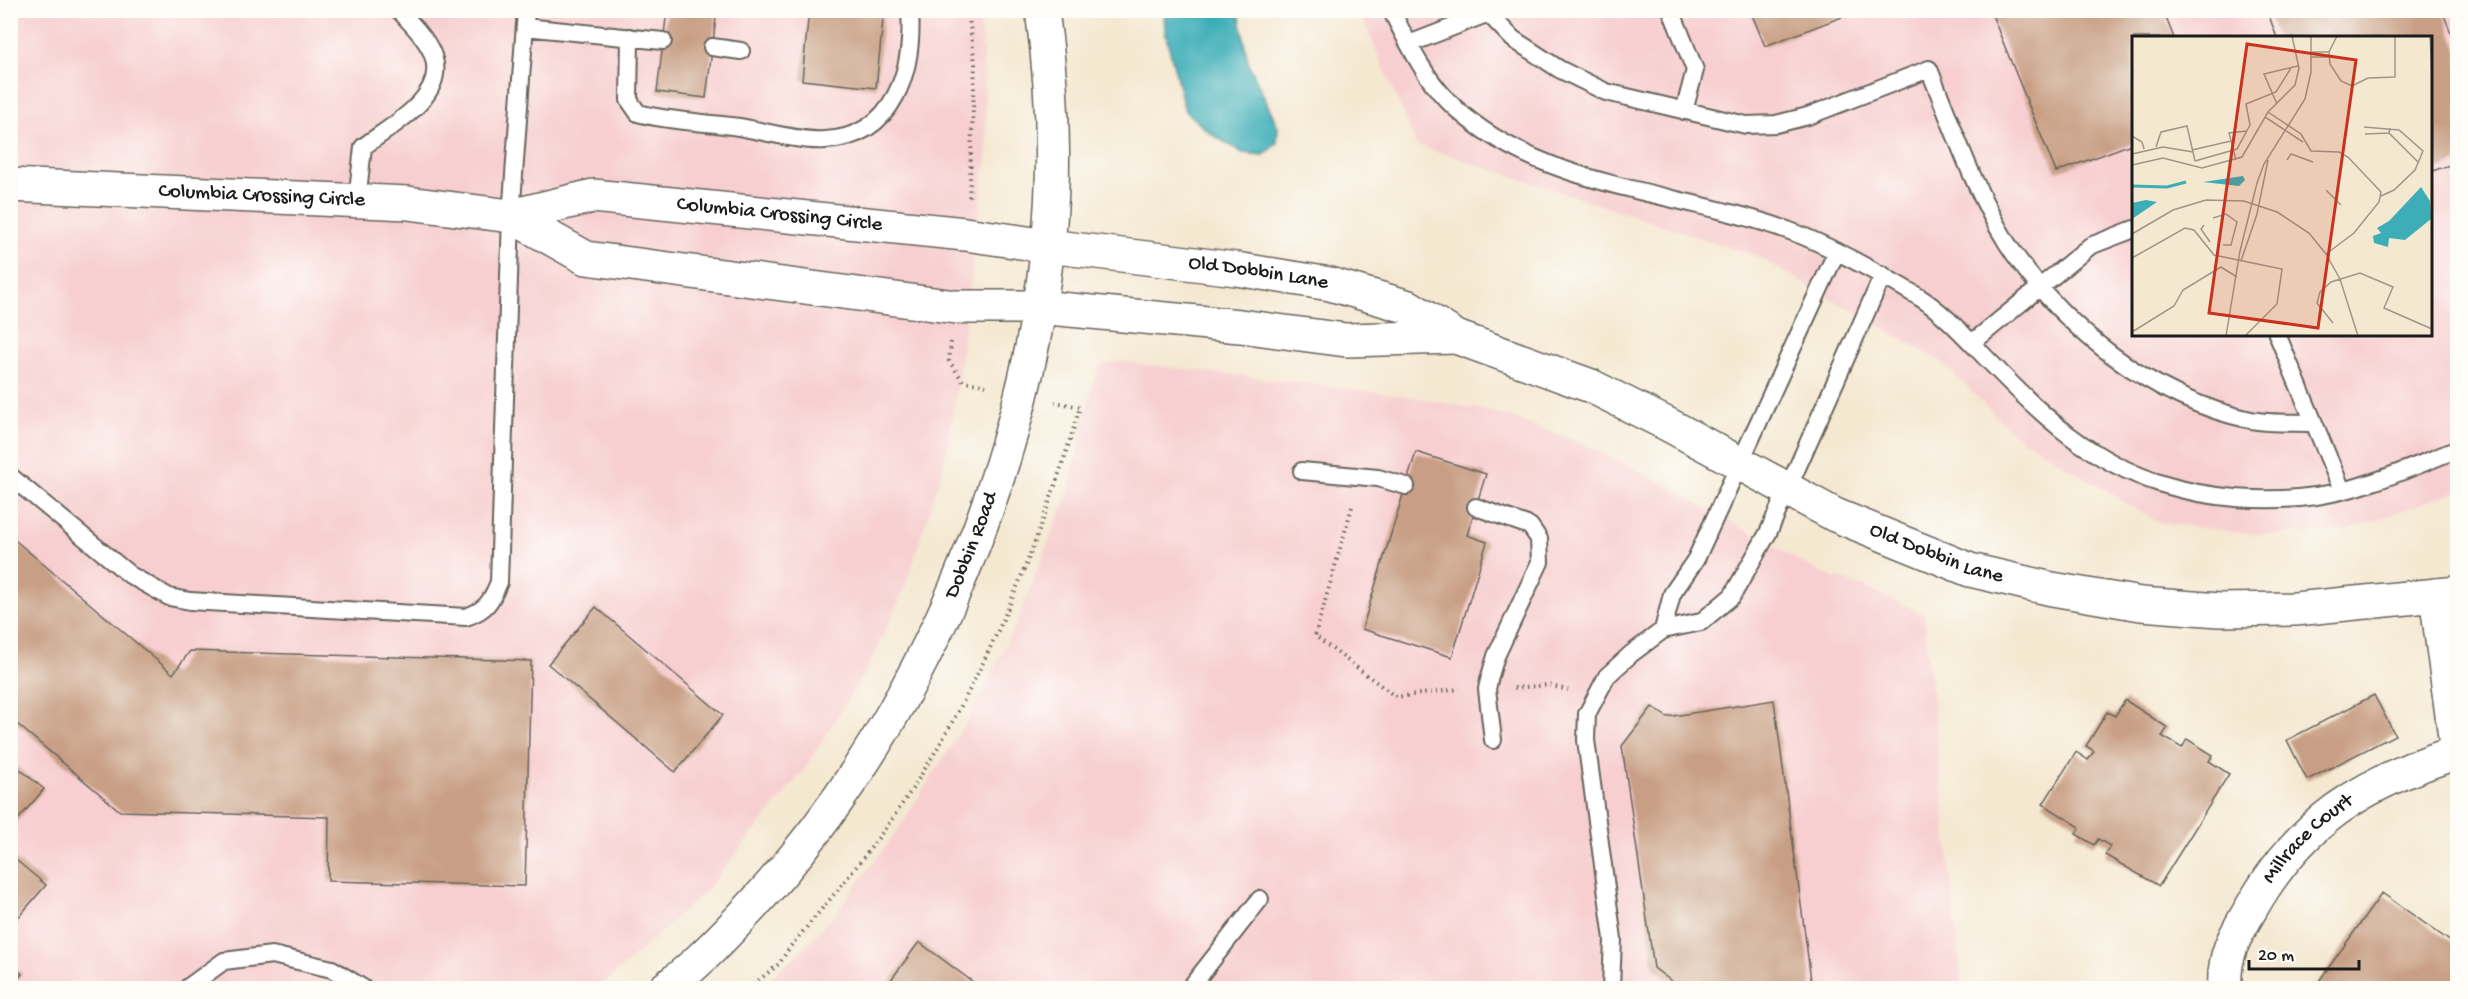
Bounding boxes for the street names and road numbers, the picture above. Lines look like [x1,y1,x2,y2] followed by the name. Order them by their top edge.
[158,179,367,214] street label: Columbia Crossing Circle
[675,192,885,238] street label: Columbia Crossing Circle
[1187,251,1331,296] street label: Old Dobbin Lane
[939,487,1005,604] street label: Dobbin Road
[1866,518,2007,590] street label: Old Dobbin Lane
[2257,787,2360,889] street label: Millrace Court

